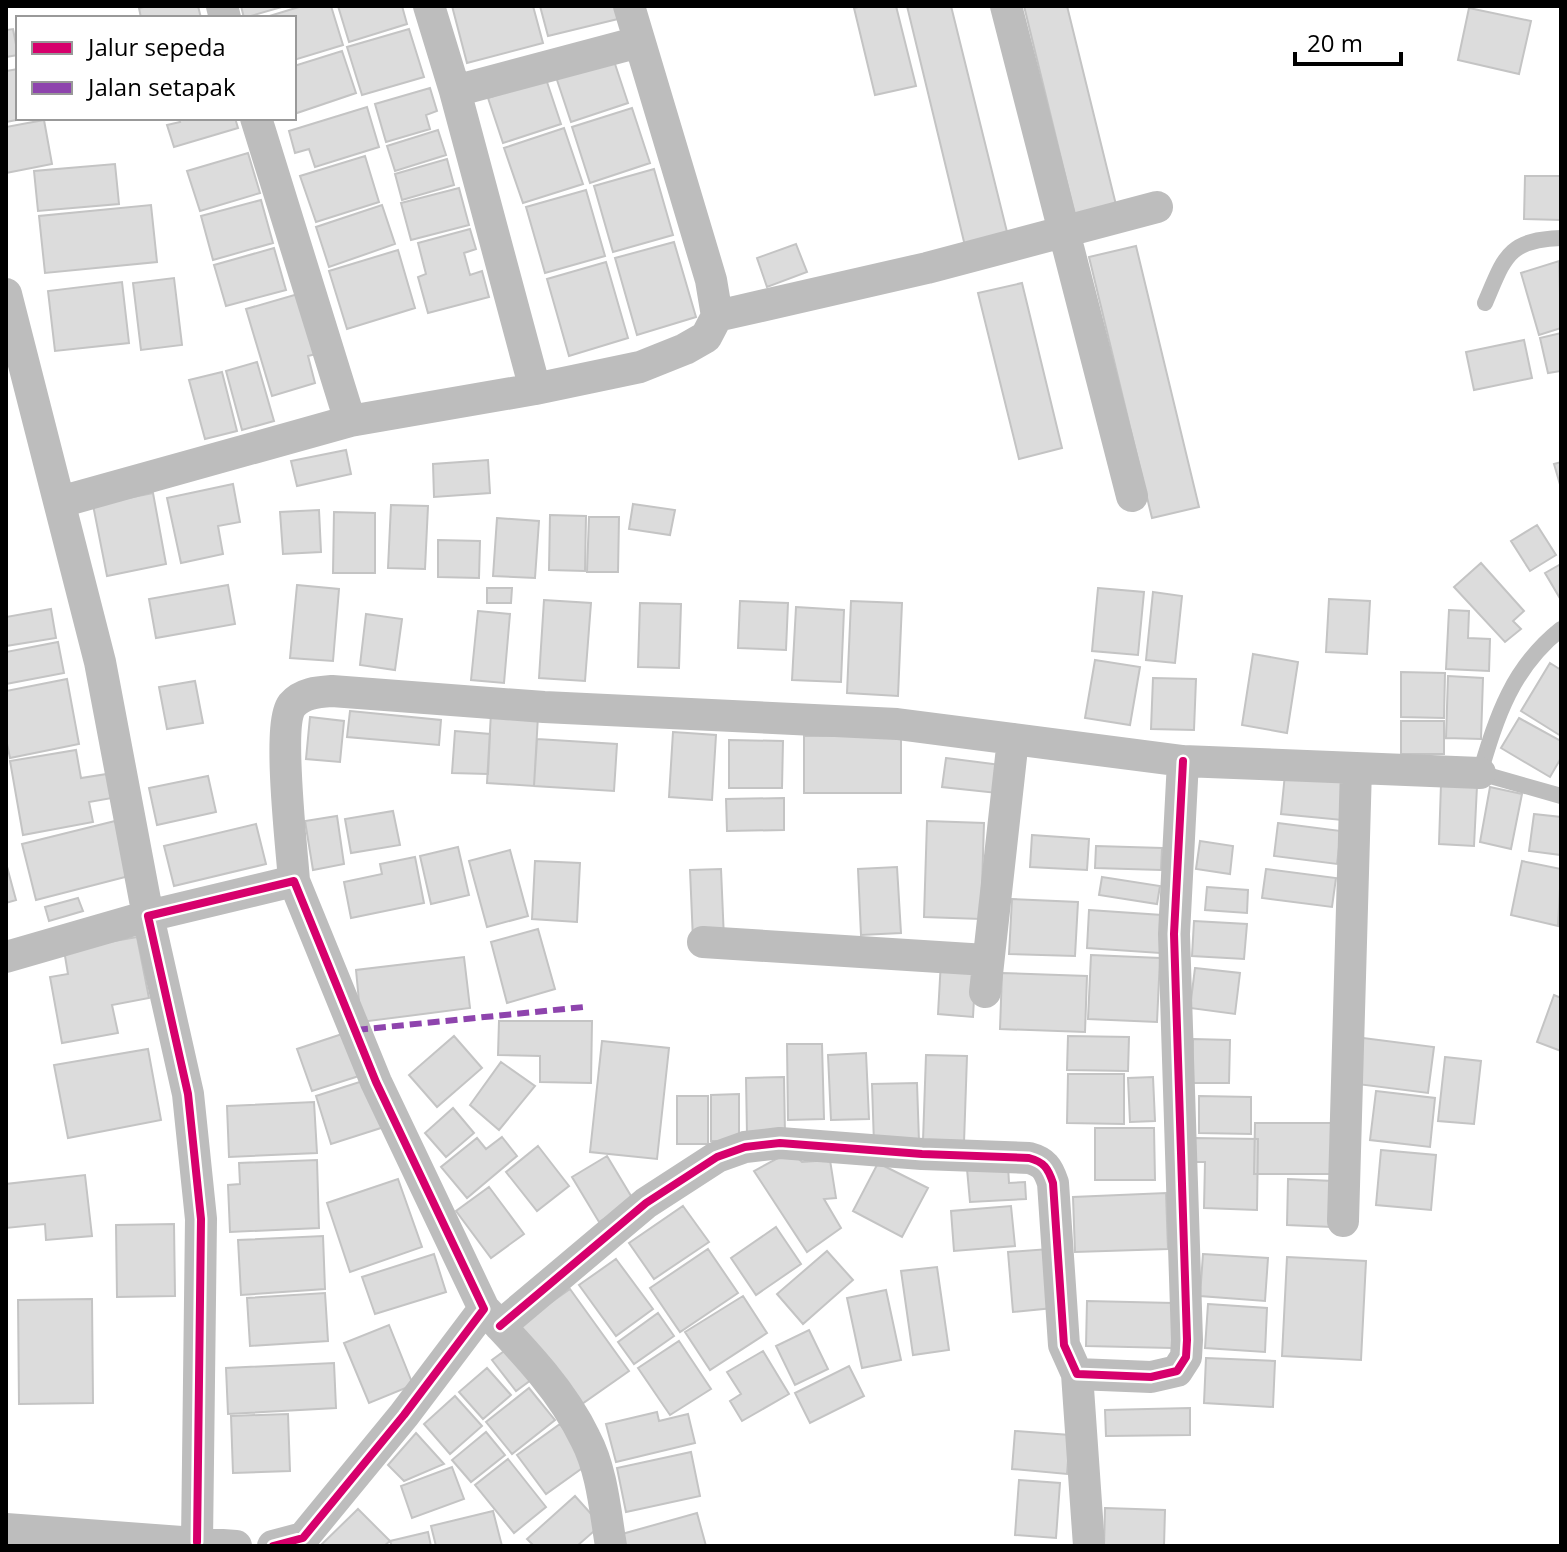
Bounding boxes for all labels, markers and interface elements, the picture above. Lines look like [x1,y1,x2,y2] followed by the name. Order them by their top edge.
[16,16,296,120] legend
[1295,16,1401,66] scale bar
[1307,26,1363,59] text: 20 m
[86,30,226,63] text: Jalur sepeda
[86,70,236,103] text: Jalan setapak

